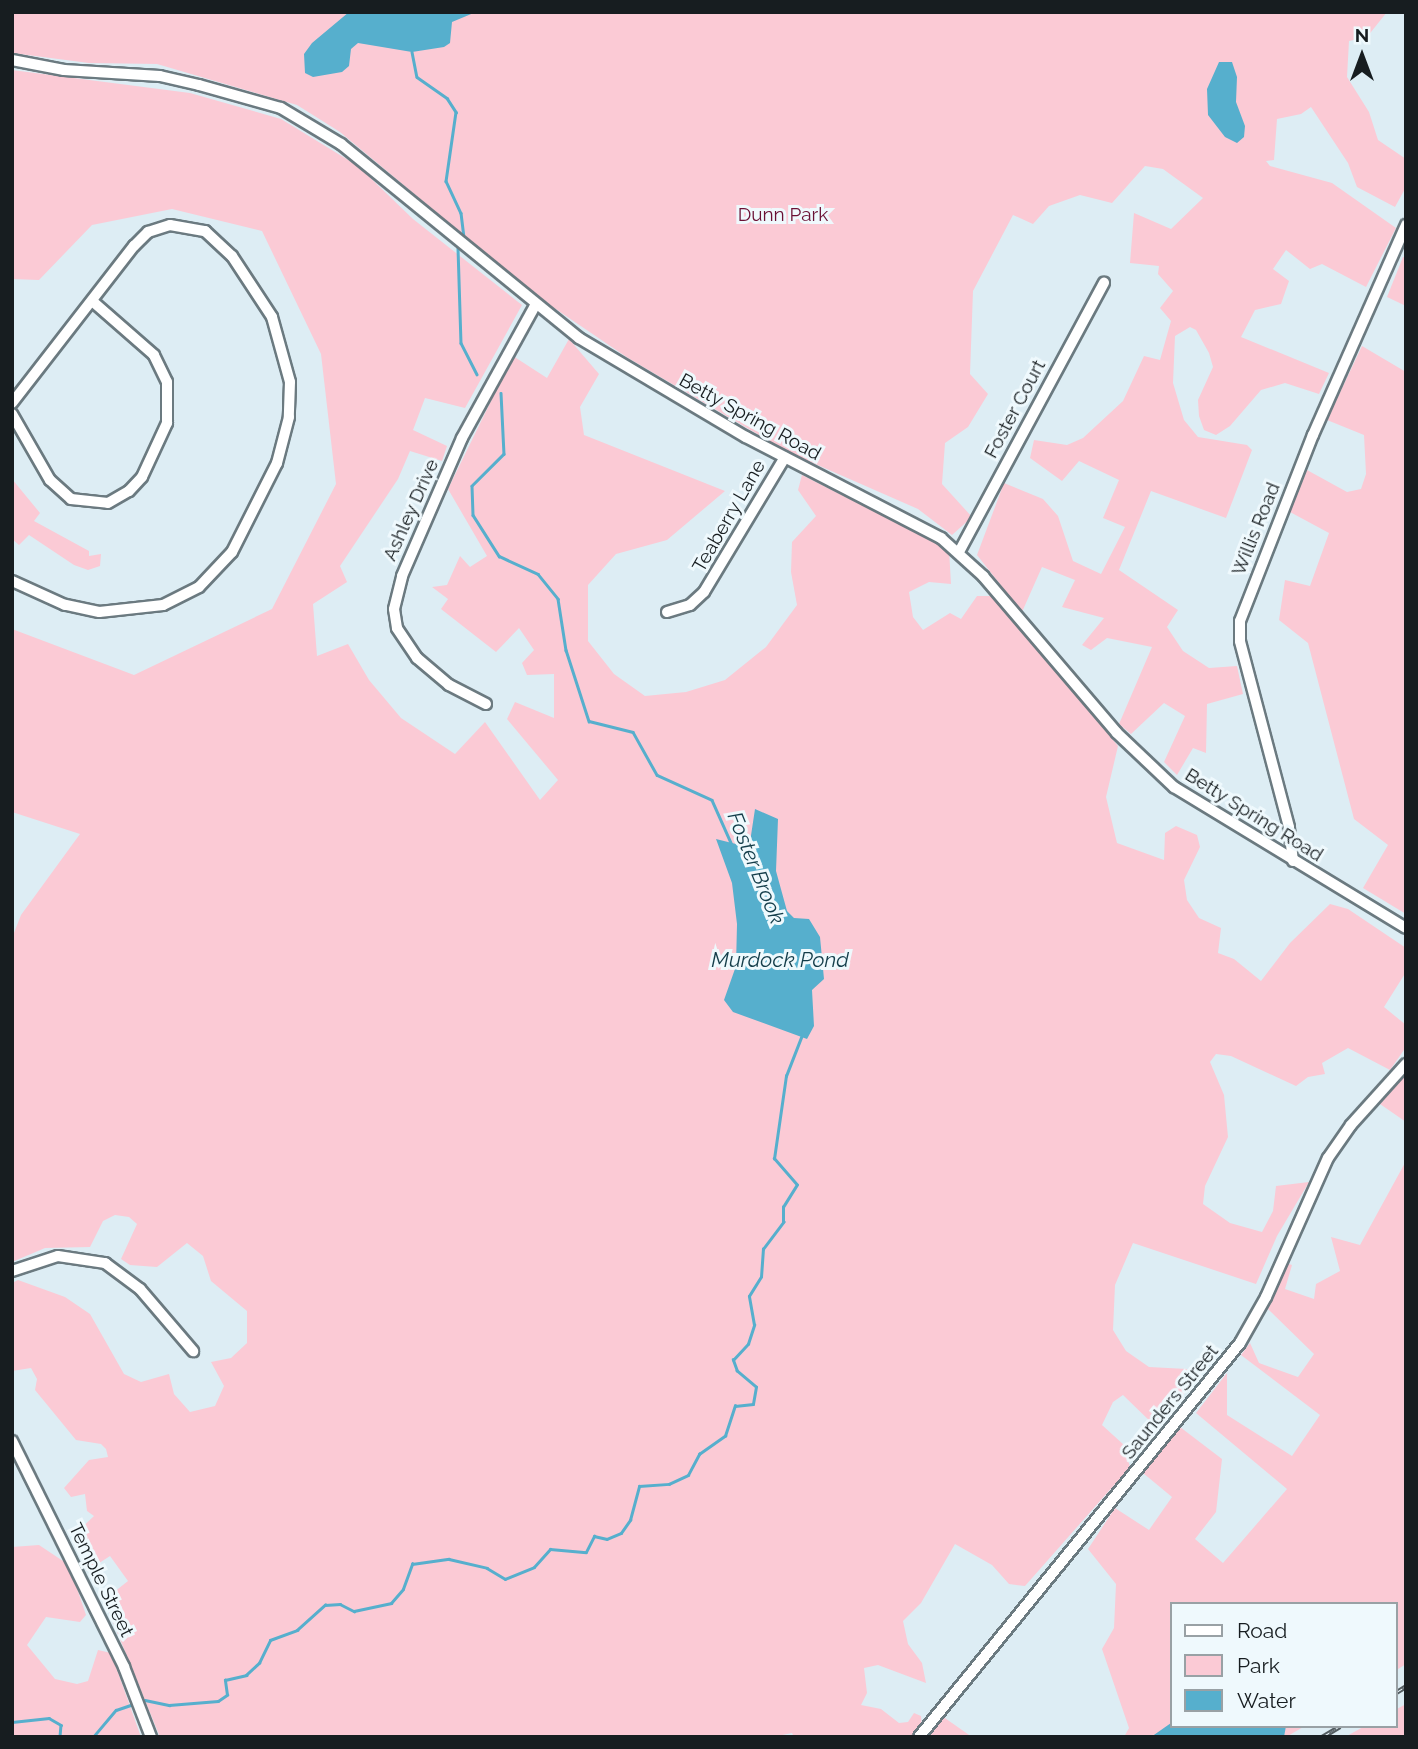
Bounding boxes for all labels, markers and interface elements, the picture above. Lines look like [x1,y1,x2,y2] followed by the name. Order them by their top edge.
[1327,21,1397,91] north arrow
[1355,24,1369,46] text: N
[738,204,828,226] park label: Dunn Park
[979,356,1051,462] street label: Foster Court
[675,369,825,465] street label: Betty Spring Road
[378,455,444,565] street label: Ashley Drive
[688,456,770,576] street label: Teaberry Lane
[1227,479,1285,579] street label: Willis Road
[1181,763,1327,867] street label: Betty Spring Road
[722,808,790,928] water label: Foster Brook
[711,947,849,973] water label: Murdock Pond
[1117,1340,1223,1464] street label: Saunders Street
[64,1519,138,1641] street label: Temple Street
[1170,1602,1397,1728] legend
[1237,1618,1287,1643] text: Road
[1237,1653,1280,1678] text: Park
[1237,1688,1296,1713] text: Water

